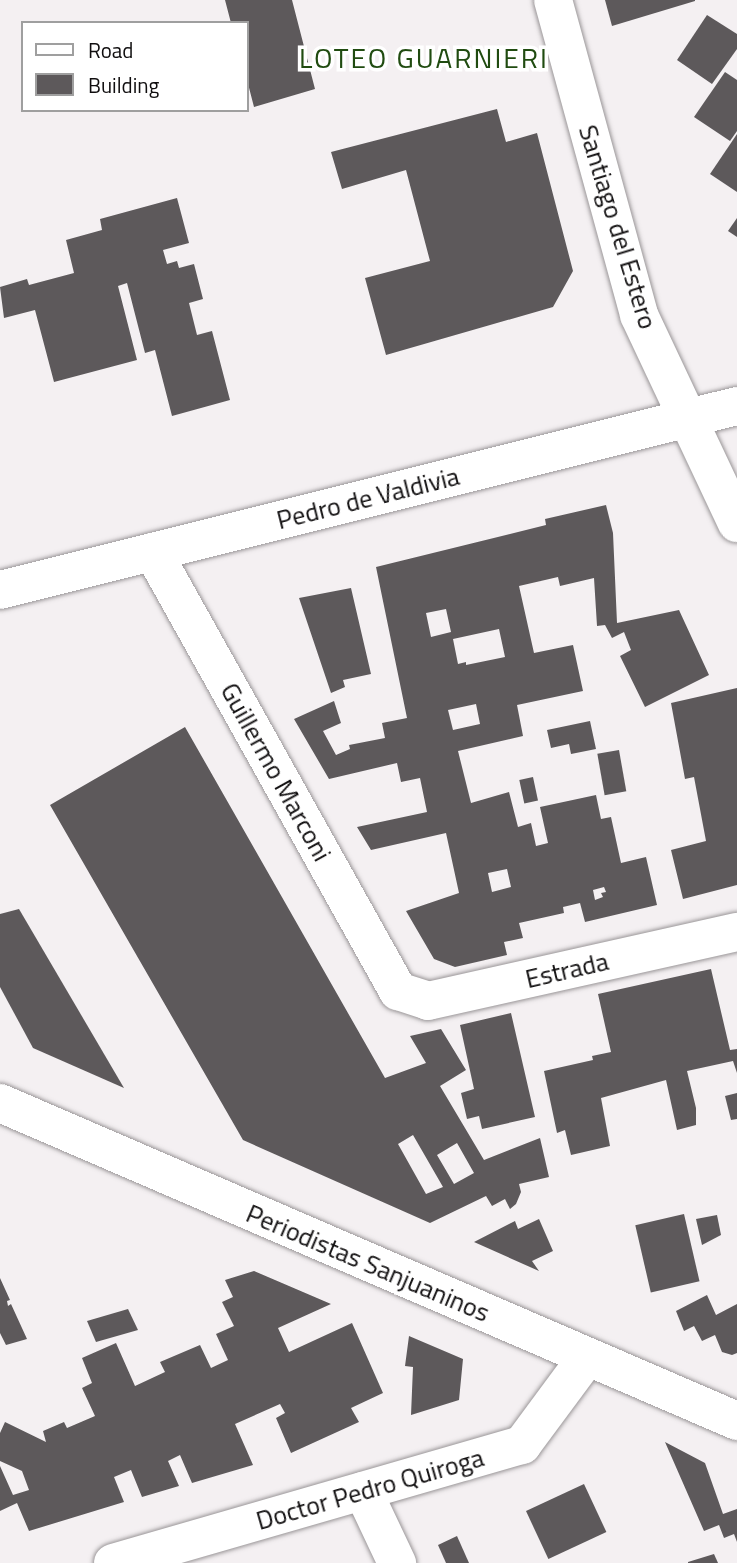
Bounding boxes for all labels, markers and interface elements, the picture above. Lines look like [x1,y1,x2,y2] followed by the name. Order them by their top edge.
[21,21,248,112] legend
[88,34,133,66] text: Road
[301,41,547,75] district label: LOTEO GUARNIERI
[88,69,159,101] text: Building
[572,121,664,333] street label: Santiago del Estero
[273,460,463,536] street label: Pedro de Valdivia
[214,677,338,867] street label: Guillermo Marconi
[522,945,612,995] street label: Estrada
[242,1198,494,1328] street label: Periodistas Sanjuaninos
[253,1442,487,1536] street label: Doctor Pedro Quiroga

